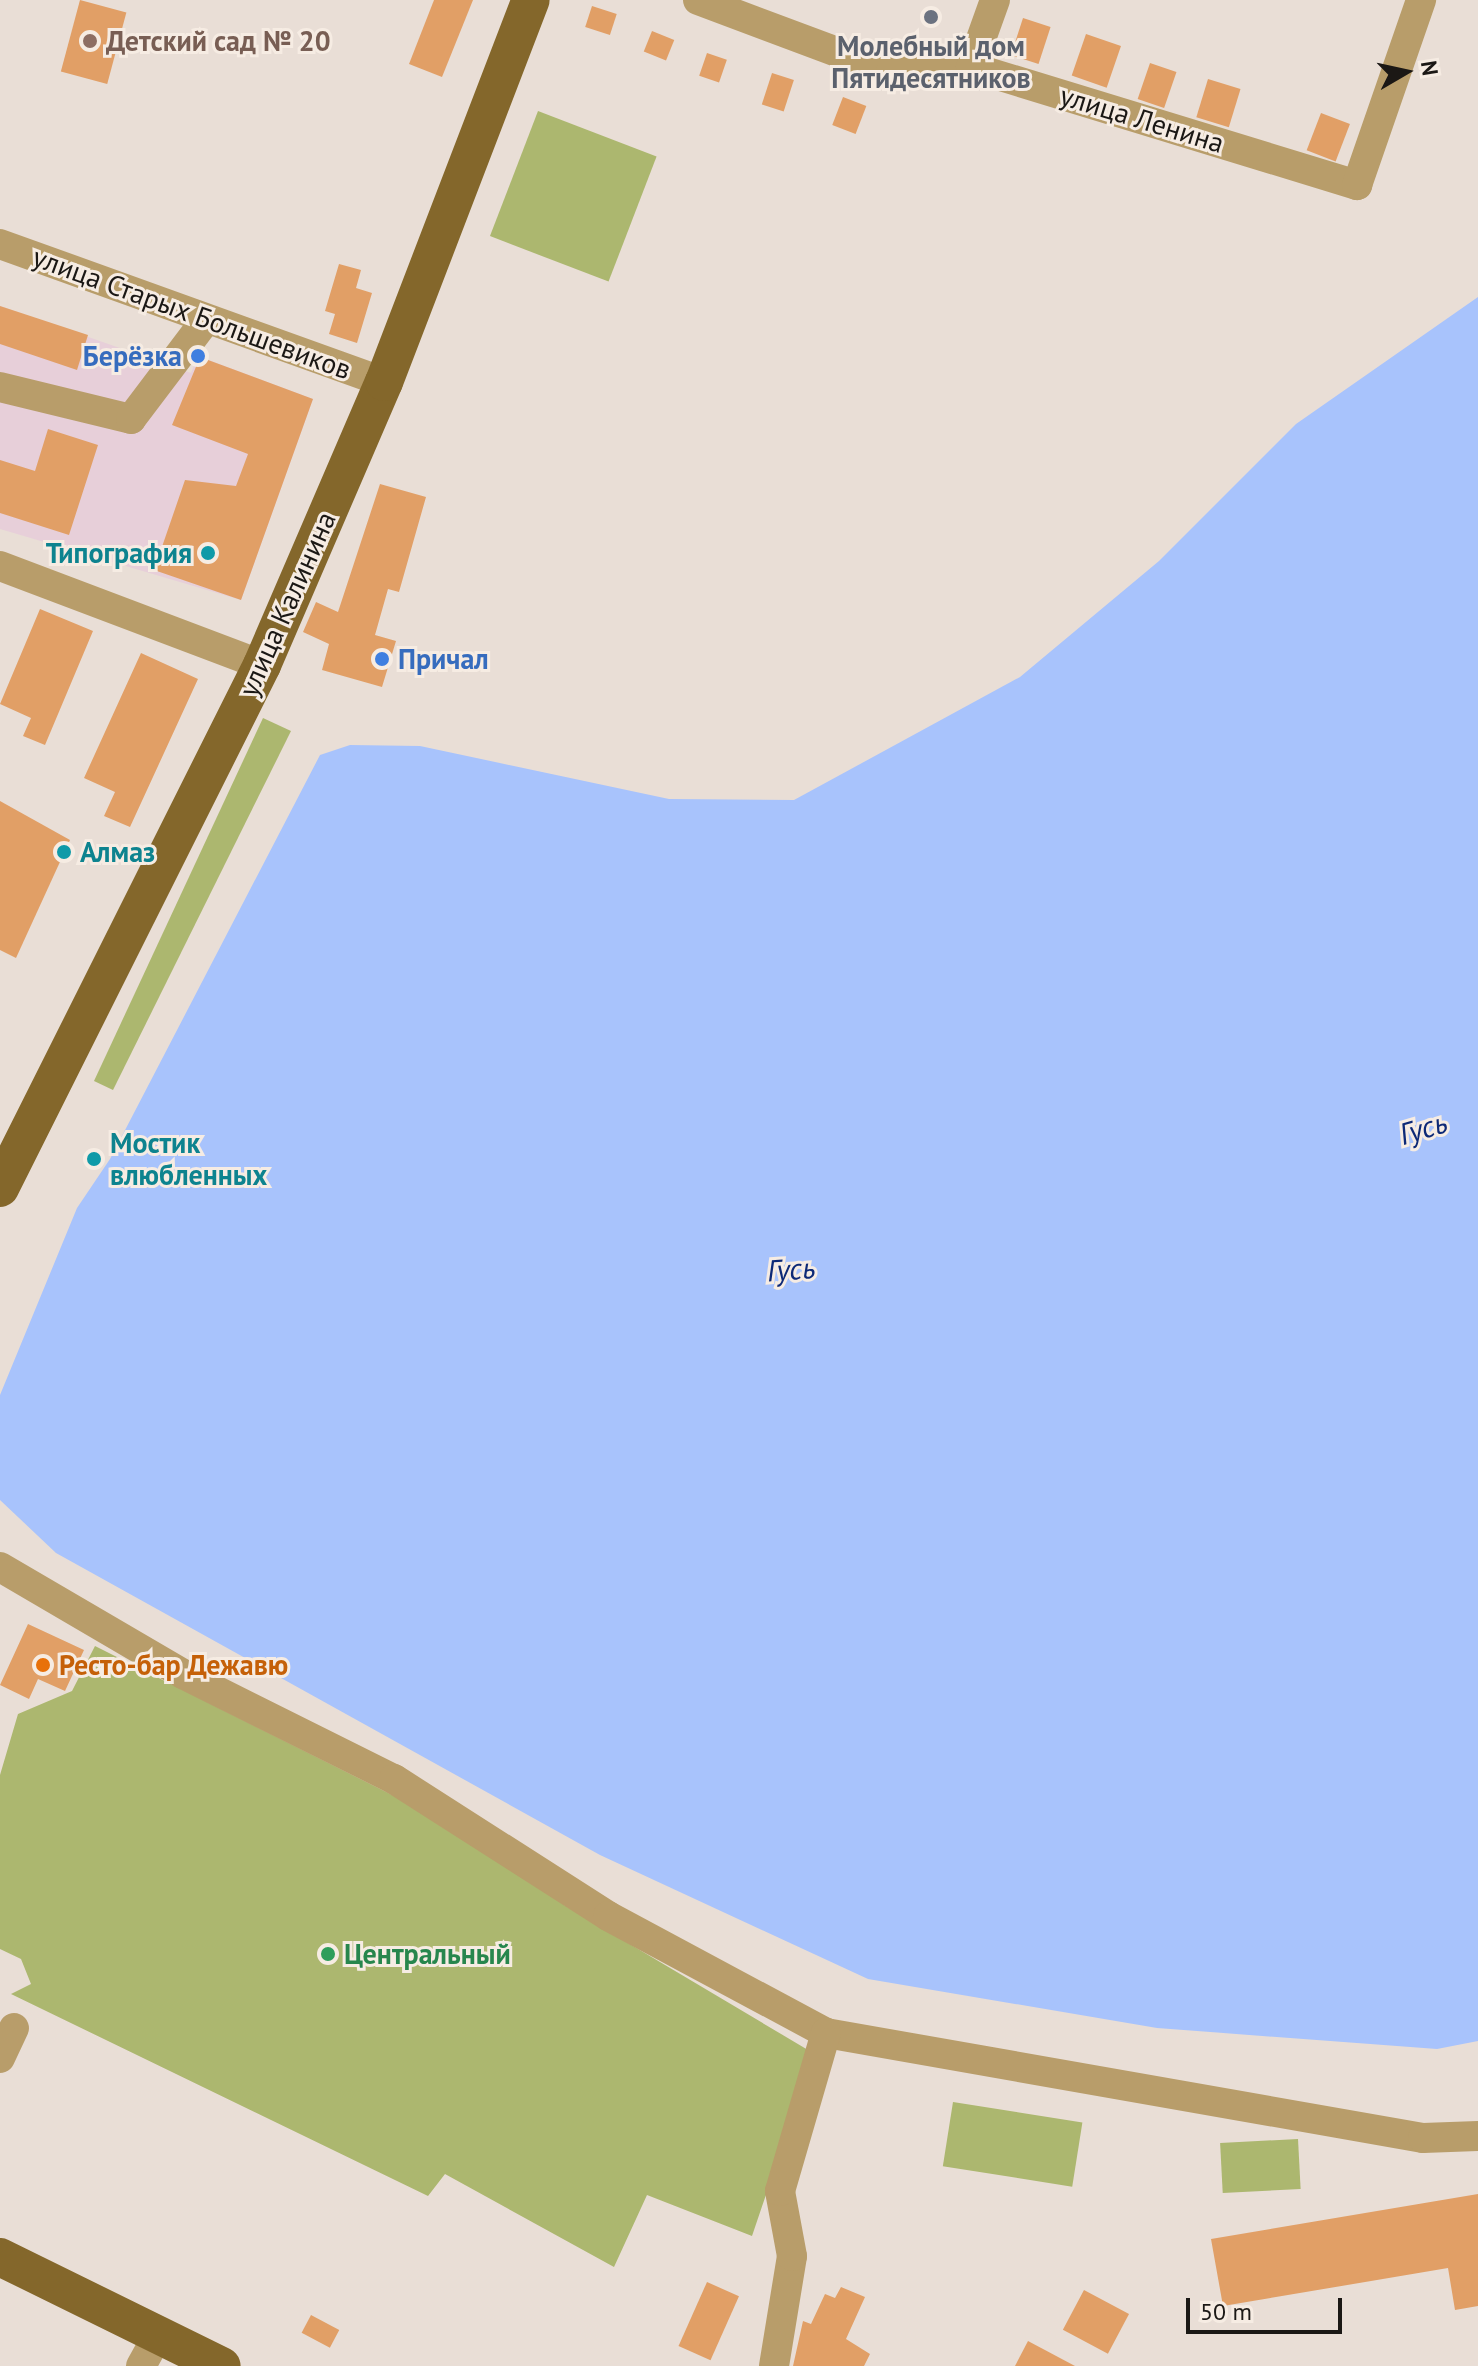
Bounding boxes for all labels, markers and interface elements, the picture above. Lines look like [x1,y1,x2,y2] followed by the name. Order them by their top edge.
[922,8,940,26] marker: Молебный дом Пятидесятников
[106,24,331,58] place label: Детский сад № 20
[831,29,1031,95] place label: Молебный дом Пятидесятников
[81,32,99,50] marker: Детский сад № 20
[1366,32,1446,112] north arrow
[1415,59,1445,78] text: N
[1056,78,1228,160] street label: улица Ленина
[28,240,356,386] street label: улица Старых Большевиков
[83,339,182,373] place label: Берёзка
[189,347,207,365] marker: Берёзка
[231,507,343,701] street label: улица Калинина
[46,536,192,570] place label: Типография
[199,544,217,562] marker: Типография
[398,642,489,676] place label: Причал
[373,650,391,668] marker: Причал
[80,835,155,869] place label: Алмаз
[55,843,73,861] marker: Алмаз
[1395,1104,1451,1152] water label: Гусь
[110,1126,267,1192] place label: Мостик влюбленных
[85,1150,103,1168] marker: Мостик влюбленных
[766,1249,816,1289] water label: Гусь
[59,1648,289,1682] place label: Ресто-бар Дежавю
[34,1656,52,1674] marker: Ресто-бар Дежавю
[344,1937,511,1971] place label: Центральный
[319,1945,337,1963] marker: Центральный
[1190,2282,1346,2332] scale bar
[1200,2296,1252,2327] text: 50 m

